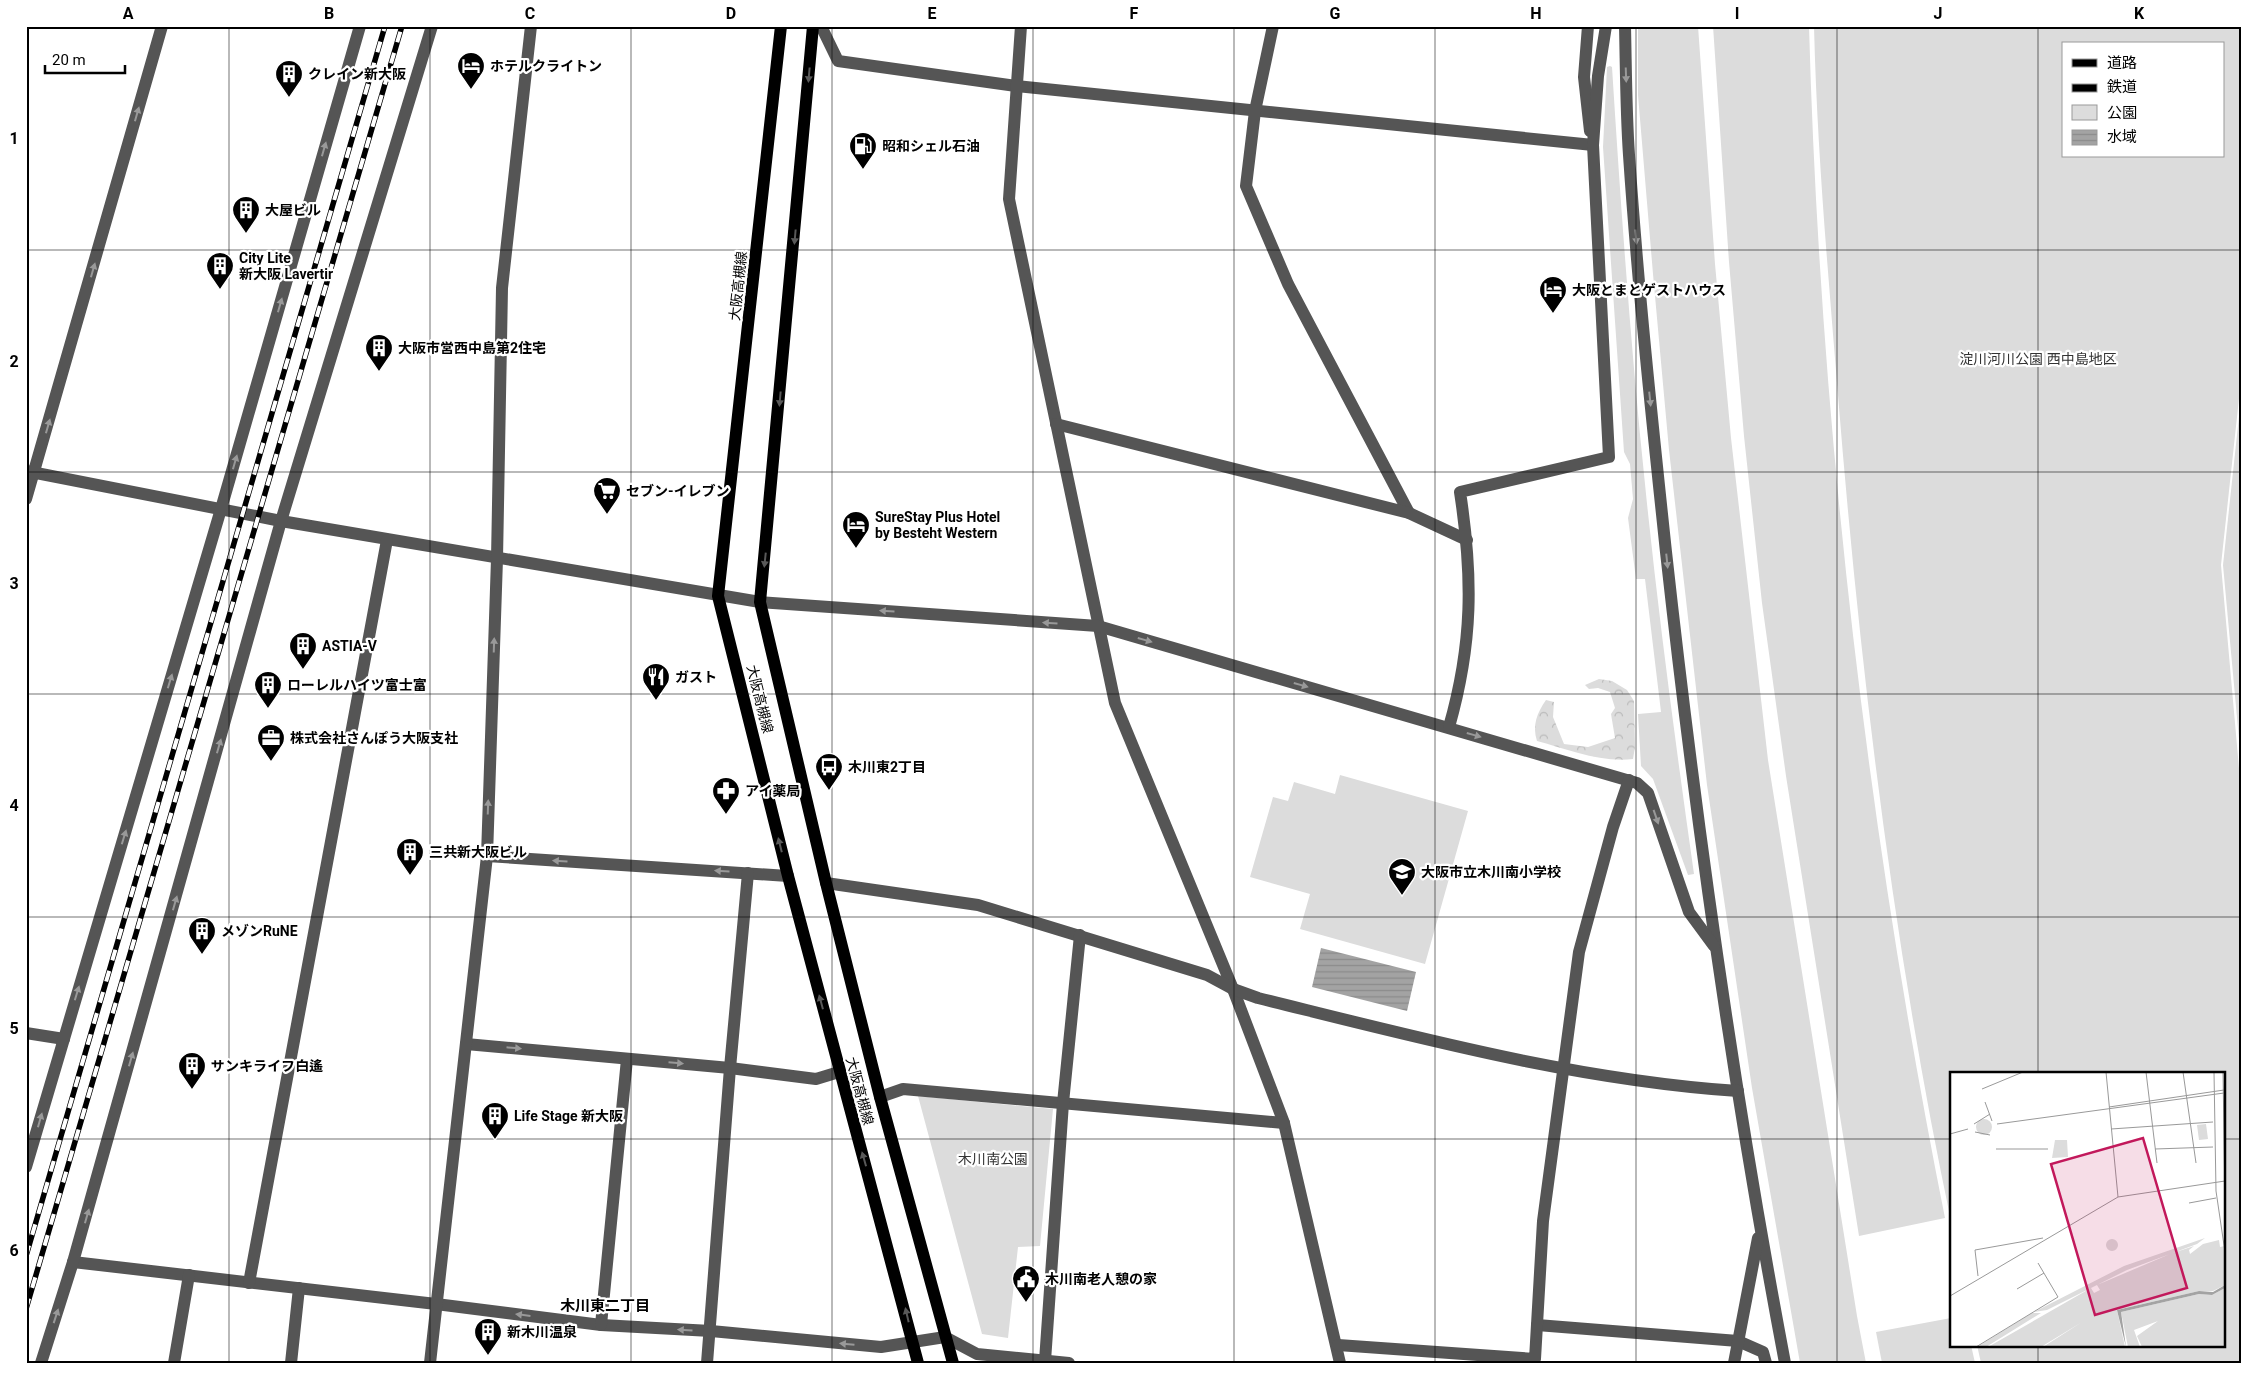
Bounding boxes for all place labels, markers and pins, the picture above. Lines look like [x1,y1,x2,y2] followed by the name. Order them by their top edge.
[456,51,486,90] hotel icon: ホテルクライトン
[490,58,602,74] place label: ホテルクライトン
[274,59,304,98] building icon: クレイン新大阪
[308,66,406,82] place label: クレイン新大阪
[848,131,878,170] fuel station icon: 昭和シェル石油
[882,138,980,154] place label: 昭和シェル石油
[231,195,261,234] building icon: 大屋ビル
[265,202,321,218] place label: 大屋ビル
[239,250,333,282] place label: City Lite 新大阪 Lavertir
[205,251,235,290] building icon: City Lite 新大阪 Lavertir
[1538,275,1568,314] hotel icon: 大阪とまとゲストハウス
[1572,282,1726,298] place label: 大阪とまとゲストハウス
[364,333,394,372] building icon: 大阪市営西中島第2住宅
[398,340,546,356] place label: 大阪市営西中島第2住宅
[592,476,622,515] supermarket icon: セブン-イレブン
[626,483,730,499] place label: セブン-イレブン
[875,509,1000,541] place label: SureStay Plus Hotel by Besteht Western
[841,510,871,549] hotel icon: SureStay Plus Hotel by Besteht Western
[288,631,318,670] building icon: ASTIA-V
[322,638,378,654] place label: ASTIA-V
[641,662,671,701] restaurant icon: ガスト
[675,669,717,685] place label: ガスト
[253,670,283,709] building icon: ローレルハイツ富士富
[287,677,427,693] place label: ローレルハイツ富士富
[256,723,286,762] office icon: 株式会社さんぽう大阪支社
[290,730,458,746] place label: 株式会社さんぽう大阪支社
[814,752,844,791] bus stop icon: 木川東2丁目
[848,759,926,775] place label: 木川東2丁目
[711,776,741,815] pharmacy icon: アイ薬局
[745,783,800,799] place label: アイ薬局
[395,837,425,876] building icon: 三共新大阪ビル
[429,844,527,860] place label: 三共新大阪ビル
[1387,857,1417,896] school or university icon: 大阪市立木川南小学校
[1421,864,1561,880] place label: 大阪市立木川南小学校
[187,916,217,955] building icon: メゾンRuNE
[221,923,298,939] place label: メゾンRuNE
[177,1051,207,1090] building icon: サンキライフ白遙
[211,1058,323,1074] place label: サンキライフ白遙
[480,1101,510,1140] building icon: Life Stage 新大阪
[514,1108,623,1124] place label: Life Stage 新大阪
[1011,1264,1041,1303] public building icon: 木川南老人憩の家
[1045,1271,1157,1287] place label: 木川南老人憩の家
[473,1317,503,1356] building icon: 新木川温泉
[507,1324,577,1340] place label: 新木川温泉

